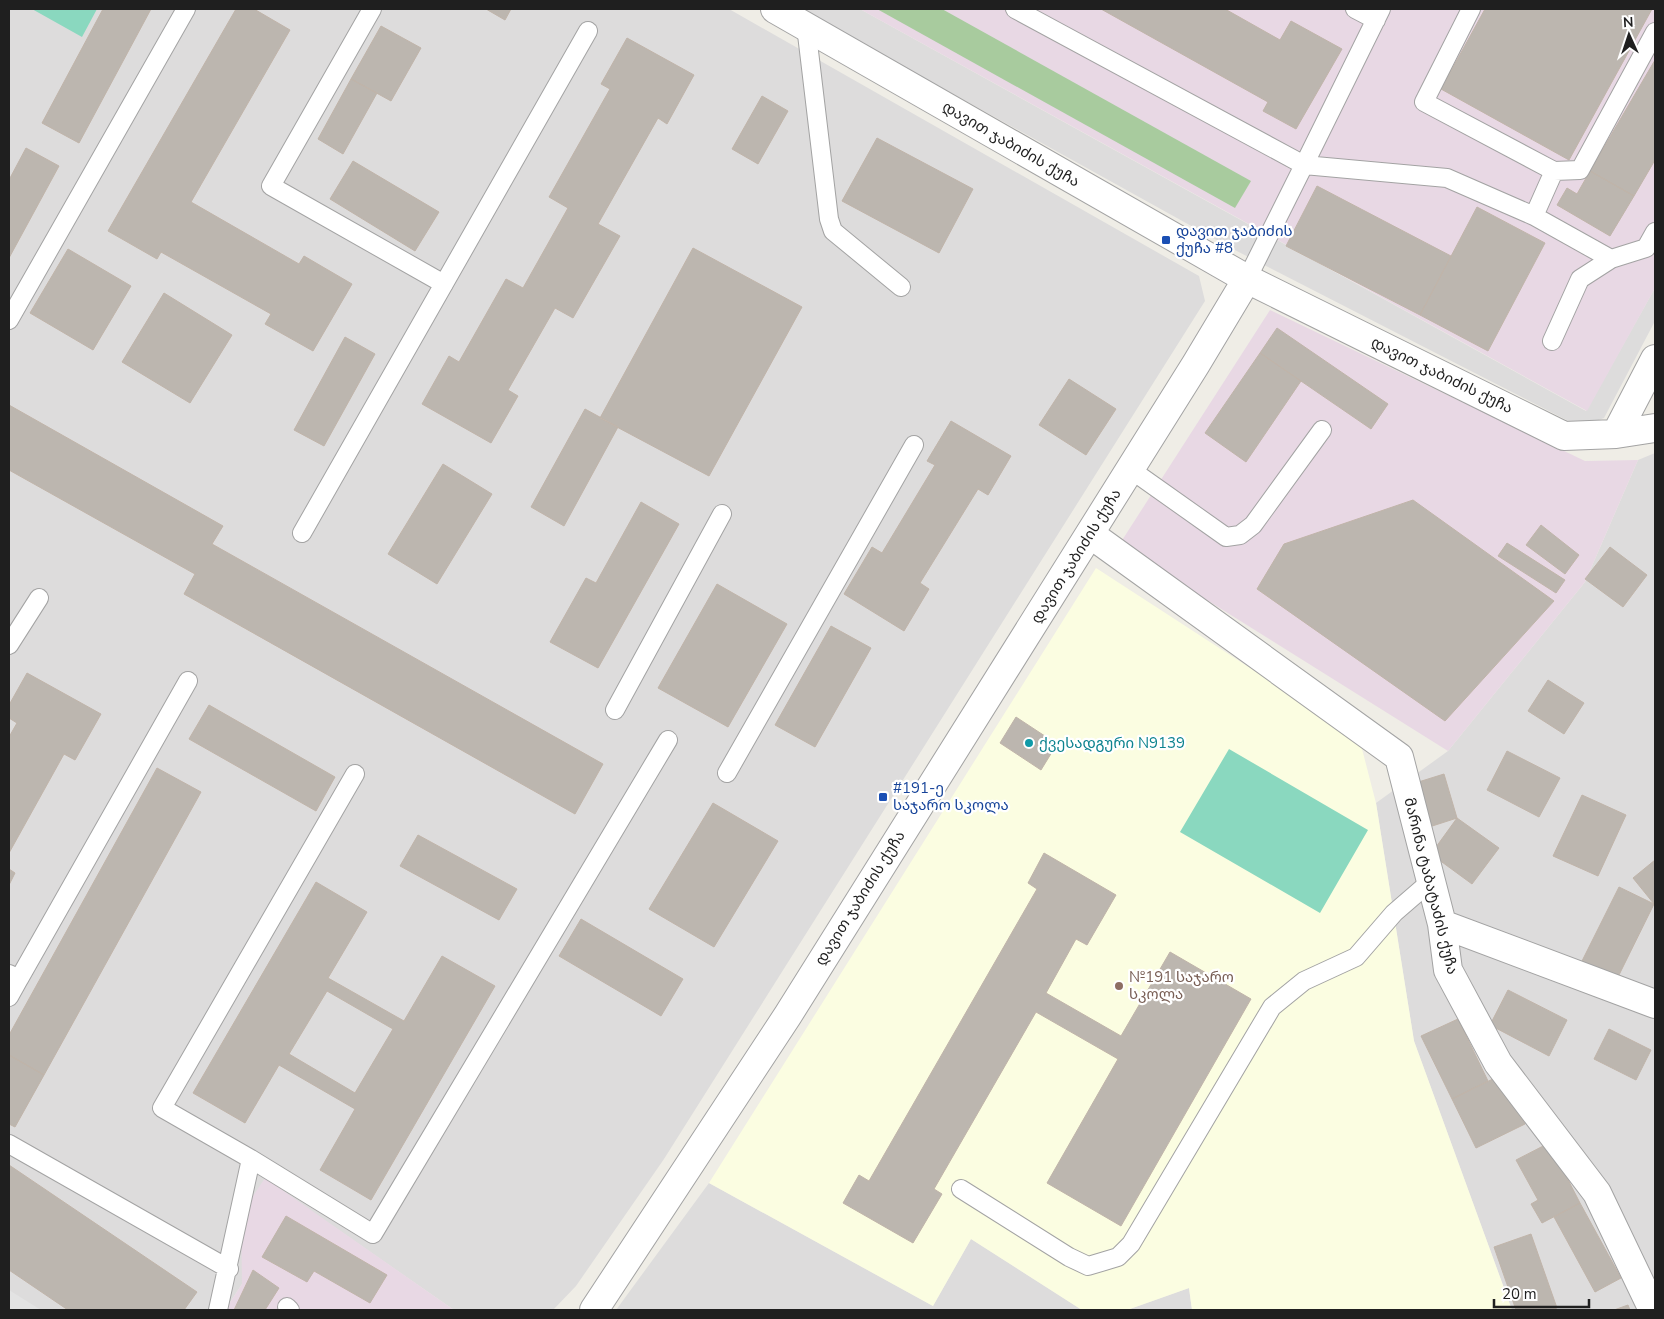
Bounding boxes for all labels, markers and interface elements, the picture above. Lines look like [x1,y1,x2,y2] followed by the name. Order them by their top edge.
[1604,10,1654,60] north arrow
[1623,13,1634,32] text: N
[939,96,1083,192] street label: დავით ჯაბიძის ქუჩა
[1176,221,1293,258] place label: დავით ჯაბიძის ქუჩა #8
[1160,234,1172,246] marker: დავით ჯაბიძის ქუჩა #8
[1368,332,1516,418] street label: დავით ჯაბიძის ქუჩა
[1026,485,1126,627] street label: დავით ჯაბიძის ქუჩა
[1039,733,1185,753] place label: ქვესადგური N9139
[1023,737,1035,749] marker: ქვესადგური N9139
[893,778,1009,815] place label: #191-ე საჯარო სკოლა
[877,791,889,803] marker: #191-ე საჯარო სკოლა
[1399,795,1463,977] street label: მარინა ტაბატაძის ქუჩა
[810,827,910,969] street label: დავით ჯაბიძის ქუჩა
[1129,967,1234,1004] place label: №191 საჯარო სკოლა
[1113,980,1125,992] marker: №191 საჯარო სკოლა
[1494,1276,1589,1308] scale bar
[1502,1284,1537,1304] text: 20 m

